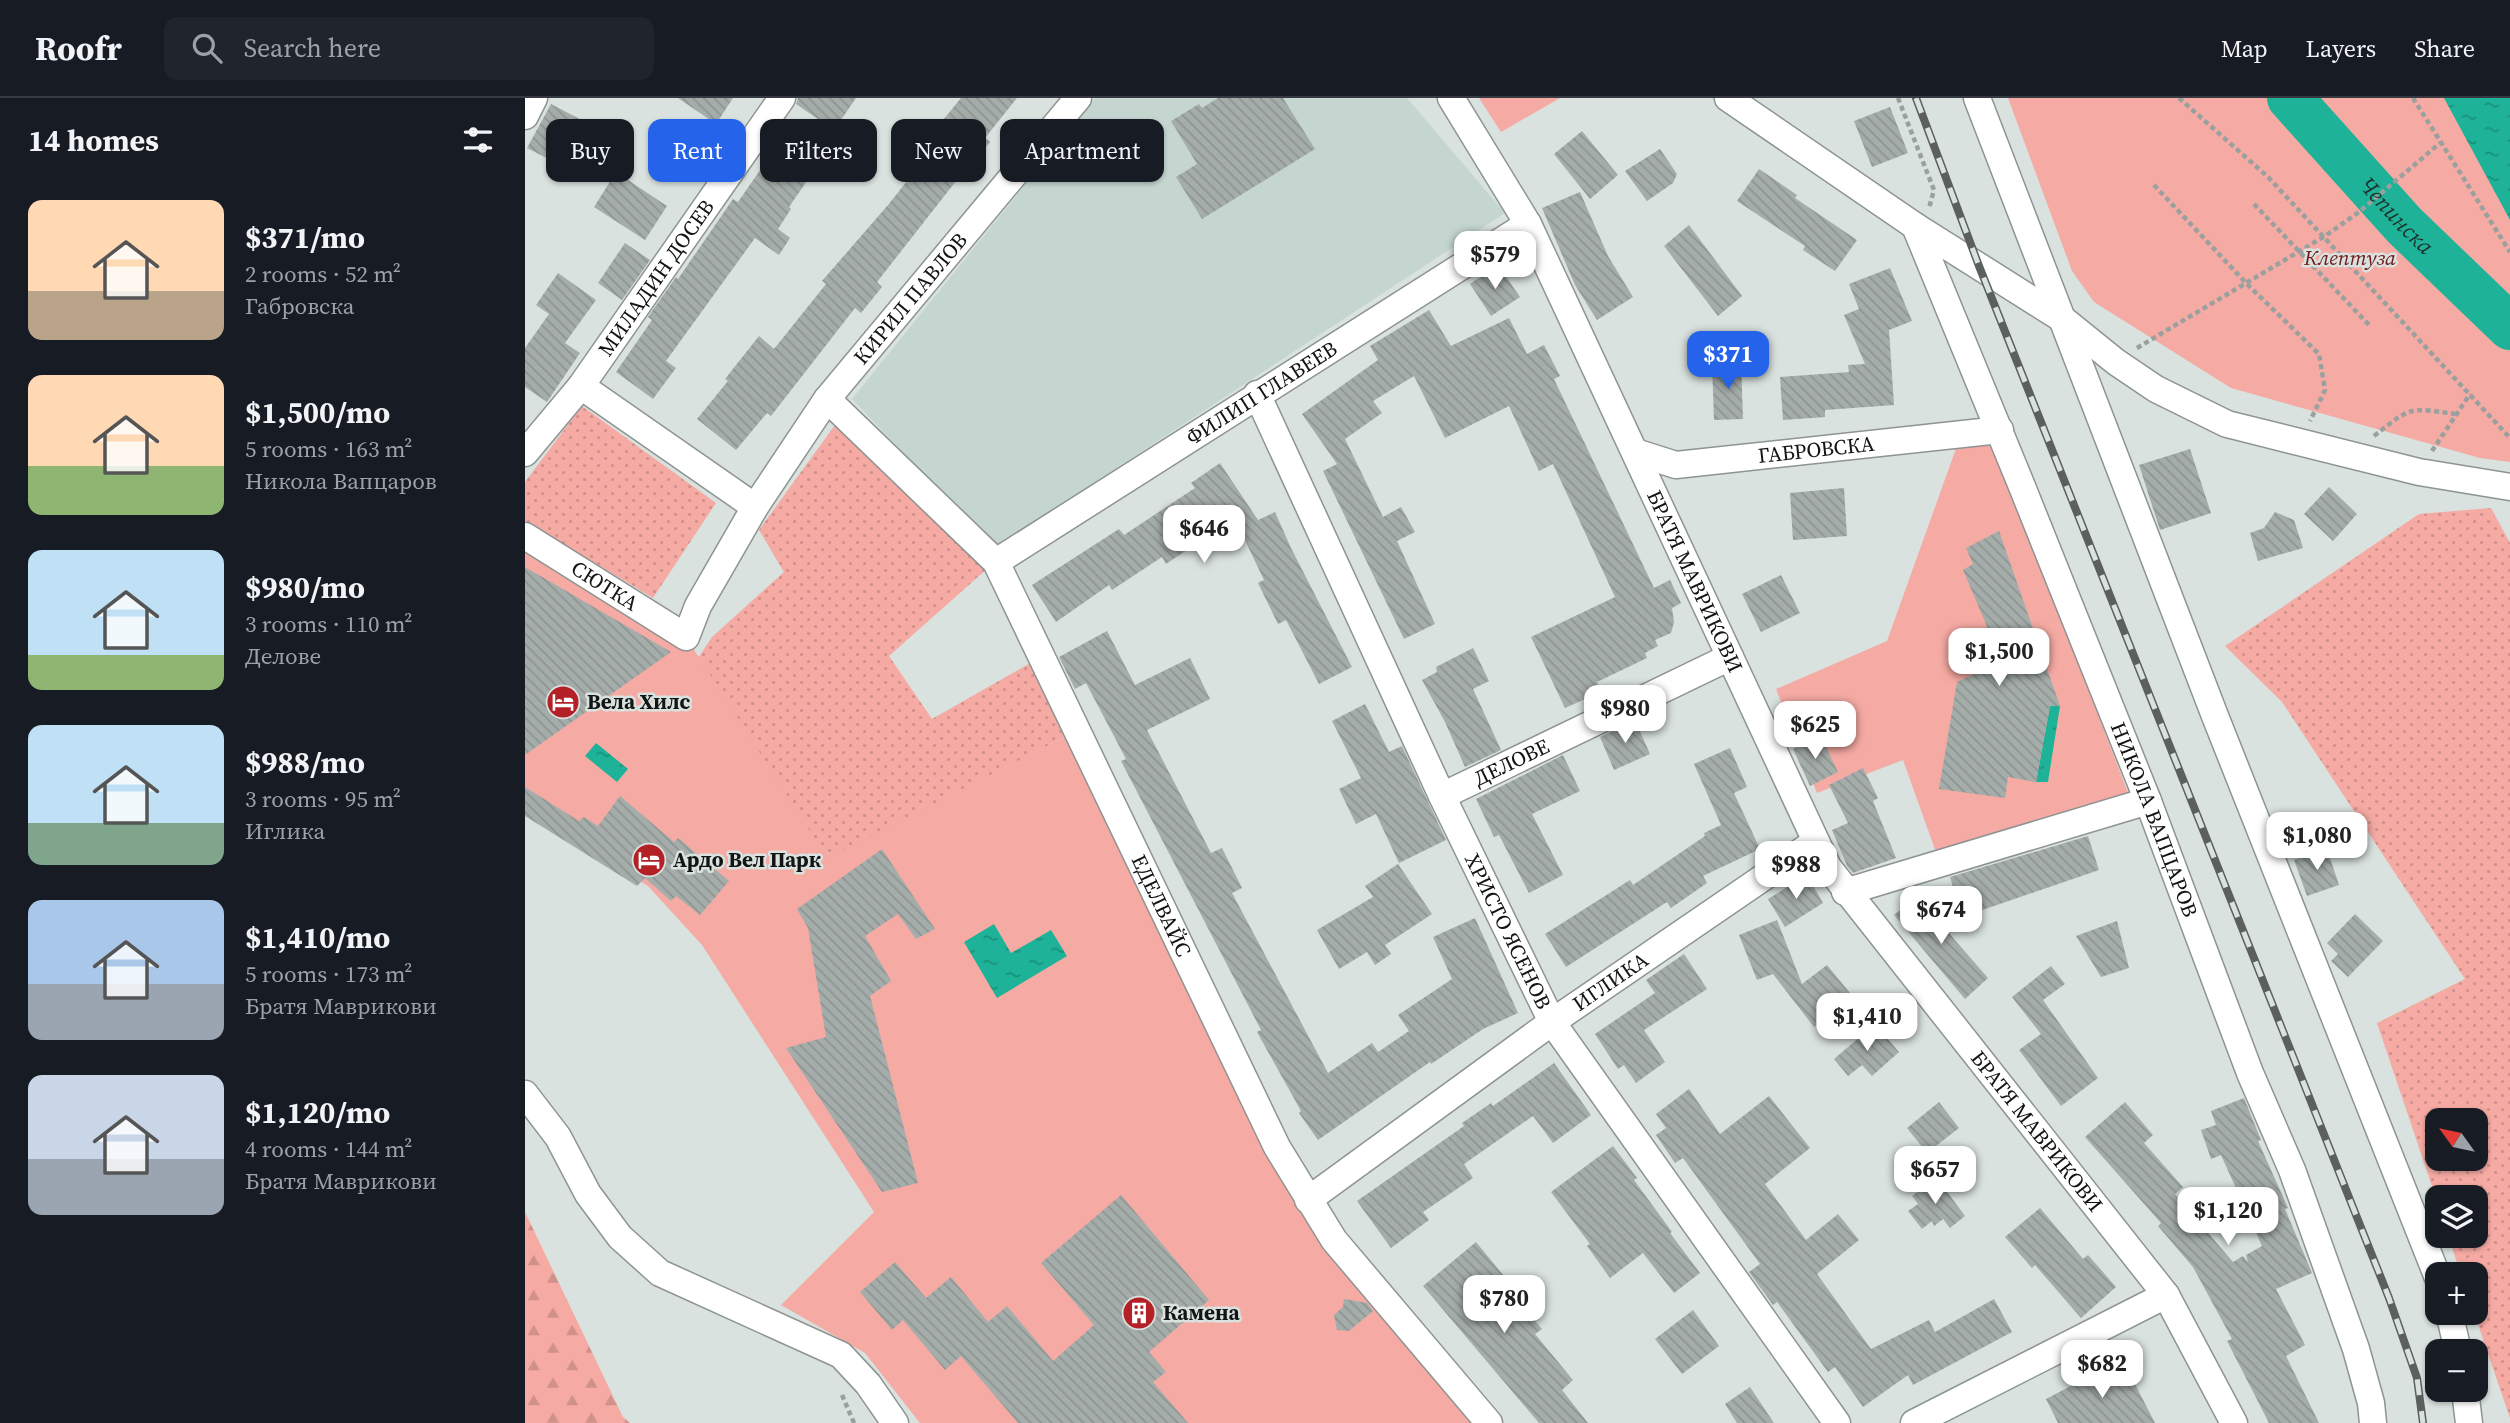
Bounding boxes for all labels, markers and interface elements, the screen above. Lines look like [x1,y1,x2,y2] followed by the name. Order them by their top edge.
[164,17,654,80] search box
[35,26,122,71] text: Roofr
[188,29,226,67] icon: search
[244,30,381,66] text: Search here
[2221,32,2268,65] text: Map
[2306,32,2376,65] text: Layers
[2414,32,2475,65] text: Share
[546,119,634,182] chip: Buy
[648,119,746,182] chip: Rent
[760,119,877,182] chip: Filters
[891,119,986,182] chip: New
[1000,119,1164,182] chip: Apartment
[28,120,159,161] text: 14 homes
[459,121,497,159] icon: filters
[2352,170,2441,262] water label: Чепинска
[591,194,721,362] street label: МИЛАДИН ДОСЕВ
[245,217,365,258] text: $371/mo
[847,226,974,370] street label: КИРИЛ ПАВЛОВ
[84,228,168,312] icon: home
[1454,232,1536,291] pin: $579
[1470,238,1520,270] text: $579
[2303,243,2396,272] park label: Клептуза
[245,258,401,290] text: 2 rooms · 52 m²
[245,290,354,322] text: Габровска
[1687,331,1769,391] pin: $371
[1180,334,1343,452] street label: ФИЛИП ГЛАВЕЕВ
[1703,338,1753,370] text: $371
[245,392,390,433] text: $1,500/mo
[84,403,168,487] icon: home
[1756,429,1876,470] street label: ГАБРОВСКА
[245,433,412,465] text: 5 rooms · 163 m²
[245,465,437,497] text: Никола Вапцаров
[1640,485,1750,677] street label: БРАТЯ МАВРИКОВИ
[1163,505,1245,565] pin: $646
[1179,512,1229,544] text: $646
[566,554,644,618] street label: СЮТКА
[245,567,365,608] text: $980/mo
[84,578,168,662] icon: home
[245,608,412,640] text: 3 rooms · 110 m²
[1942,628,2056,688] pin: $1,500
[1964,635,2034,667] text: $1,500
[245,640,321,672] text: Делове
[544,683,582,721] hotel icon: Вела Хилс
[1584,686,1666,745] pin: $980
[587,687,691,716] place label: Вела Хилс
[1600,692,1650,724] text: $980
[1774,702,1856,761] pin: $625
[1790,708,1840,740] text: $625
[2104,718,2205,921] street label: НИКОЛА ВАПЦАРОВ
[1468,731,1554,793] street label: ДЕЛОВЕ
[245,742,365,783] text: $988/mo
[84,753,168,837] icon: home
[245,783,401,815] text: 3 rooms · 95 m²
[2260,812,2374,872] pin: $1,080
[245,815,325,847] text: Иглика
[2282,819,2352,851] text: $1,080
[630,841,668,879] hotel icon: Ардо Вел Парк
[1755,842,1837,901] pin: $988
[673,845,822,874] place label: Ардо Вел Парк
[1458,848,1559,1014] street label: ХРИСТО ЯСЕНОВ
[1771,848,1821,880] text: $988
[1125,849,1198,961] street label: ЕДЕЛВАЙС
[1900,886,1982,946] pin: $674
[1916,893,1966,925] text: $674
[245,917,390,958] text: $1,410/mo
[84,928,168,1012] icon: home
[1567,945,1654,1018] street label: ИГЛИКА
[245,958,412,990] text: 5 rooms · 173 m²
[245,990,437,1022] text: Братя Маврикови
[1810,993,1924,1053] pin: $1,410
[1832,1000,1902,1032] text: $1,410
[1964,1044,2110,1218] street label: БРАТЯ МАВРИКОВИ
[245,1092,390,1133] text: $1,120/mo
[84,1103,168,1187] icon: home
[2425,1108,2489,1171] north arrow
[2425,1108,2488,1402] map controls
[245,1133,412,1165] text: 4 rooms · 144 m²
[1894,1146,1976,1206] pin: $657
[1910,1153,1960,1185] text: $657
[245,1165,437,1197] text: Братя Маврикови
[2425,1185,2488,1248] button: layers
[2171,1188,2285,1247] pin: $1,120
[2193,1194,2263,1226] text: $1,120
[2425,1262,2488,1325] button: +
[1463,1276,1545,1335] pin: $780
[1479,1282,1529,1314] text: $780
[1120,1294,1158,1332] building icon: Камена
[1163,1298,1240,1327] place label: Камена
[2425,1339,2488,1402] button: −
[2061,1340,2143,1400] pin: $682
[2077,1347,2127,1379] text: $682

